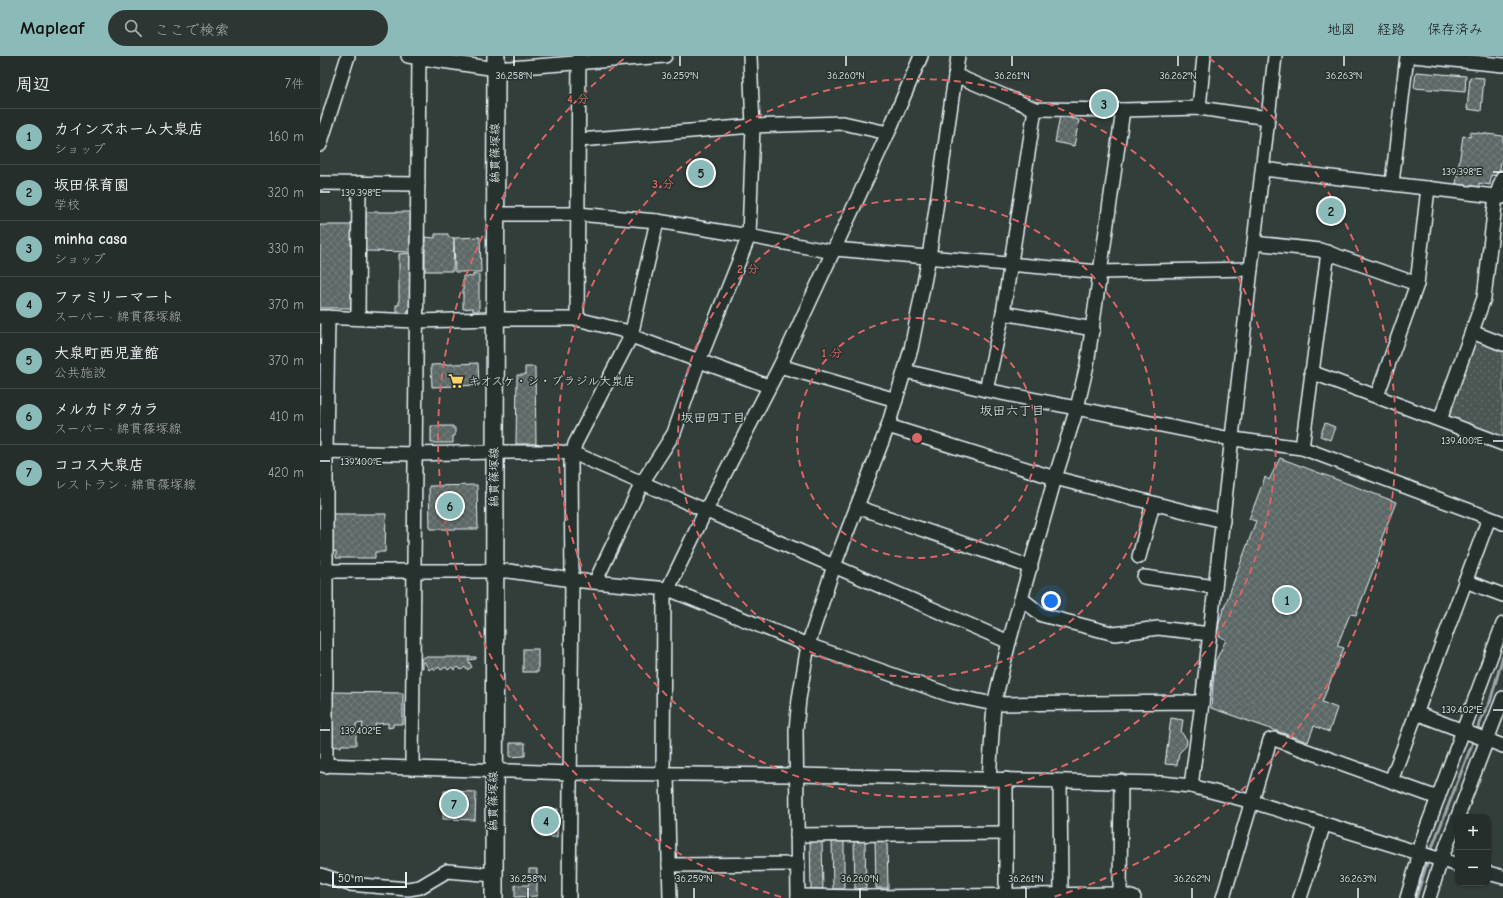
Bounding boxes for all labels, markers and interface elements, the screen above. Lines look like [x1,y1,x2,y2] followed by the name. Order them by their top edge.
[108,10,388,46] search box
[20,17,84,39] text: Mapleaf
[122,17,144,39] icon: search
[154,21,229,39] text: ここで検索
[1327,21,1355,38] text: 地図
[1377,21,1405,38] text: 経路
[1427,21,1483,38] text: 保存済み
[496,70,532,82] text: 36.258°N
[661,70,699,82] text: 36.259°N
[827,70,865,82] text: 36.260°N
[994,70,1030,82] text: 36.261°N
[1160,70,1196,82] text: 36.262°N
[1326,70,1362,82] text: 36.263°N
[16,75,50,94] text: 周辺
[285,76,304,91] text: 7件
[1091,89,1117,119] pin: 3
[567,92,589,106] text: 4 分
[54,120,203,138] text: カインズホーム大泉店
[488,123,502,183] street label: 綿貫篠塚線
[26,129,32,144] text: 1
[269,129,304,144] text: 160 m
[54,141,105,156] text: ショップ
[688,158,714,188] pin: 5
[1442,166,1482,178] text: 139.398°E
[54,176,129,194] text: 坂田保育園
[652,177,674,191] text: 3 分
[26,185,32,200] text: 2
[268,185,304,200] text: 320 m
[341,187,381,199] text: 139.398°E
[1318,196,1344,226] pin: 2
[54,197,80,212] text: 学校
[54,230,127,248] text: minha casa
[26,241,32,256] text: 3
[268,241,304,256] text: 330 m
[54,251,105,266] text: ショップ
[737,262,759,276] text: 2 分
[54,288,175,306] text: ファミリーマート
[26,297,32,312] text: 4
[268,297,304,312] text: 370 m
[54,309,181,324] text: スーパー · 綿貫篠塚線
[54,344,159,362] text: 大泉町西児童館
[822,346,843,360] text: 1 分
[26,353,32,368] text: 5
[268,353,304,368] text: 370 m
[54,365,106,380] text: 公共施設
[447,372,465,390] supermarket icon: キオスケ・シ・ブラジル大泉店
[468,374,635,388] place label: キオスケ・シ・ブラジル大泉店
[54,400,159,418] text: メルカドタカラ
[979,403,1045,418] district label: 坂田六丁目
[26,409,32,424] text: 6
[270,409,304,424] text: 410 m
[680,410,746,425] district label: 坂田四丁目
[54,421,181,436] text: スーパー · 綿貫篠塚線
[910,431,924,445] centre of rings
[1441,435,1483,447] text: 139.400°E
[487,447,501,507] street label: 綿貫篠塚線
[54,456,144,474] text: ココス大泉店
[340,456,382,468] text: 139.400°E
[26,465,32,480] text: 7
[268,465,304,480] text: 420 m
[54,477,196,492] text: レストラン · 綿貫篠塚線
[437,491,463,521] pin: 6
[1274,585,1300,615] pin: 1
[1041,591,1061,611] your location
[1442,704,1482,716] text: 139.402°E
[341,725,381,737] text: 139.402°E
[486,771,500,831] street label: 綿貫篠塚線
[441,789,467,819] pin: 7
[533,806,559,836] pin: 4
[1455,814,1491,886] map controls
[1455,814,1491,850] button: +
[1455,850,1491,886] button: −
[332,870,407,889] scale bar
[338,872,363,885] text: 50 m
[510,873,546,885] text: 36.258°N
[675,873,713,885] text: 36.259°N
[841,873,879,885] text: 36.260°N
[1008,873,1044,885] text: 36.261°N
[1174,873,1210,885] text: 36.262°N
[1340,873,1376,885] text: 36.263°N

